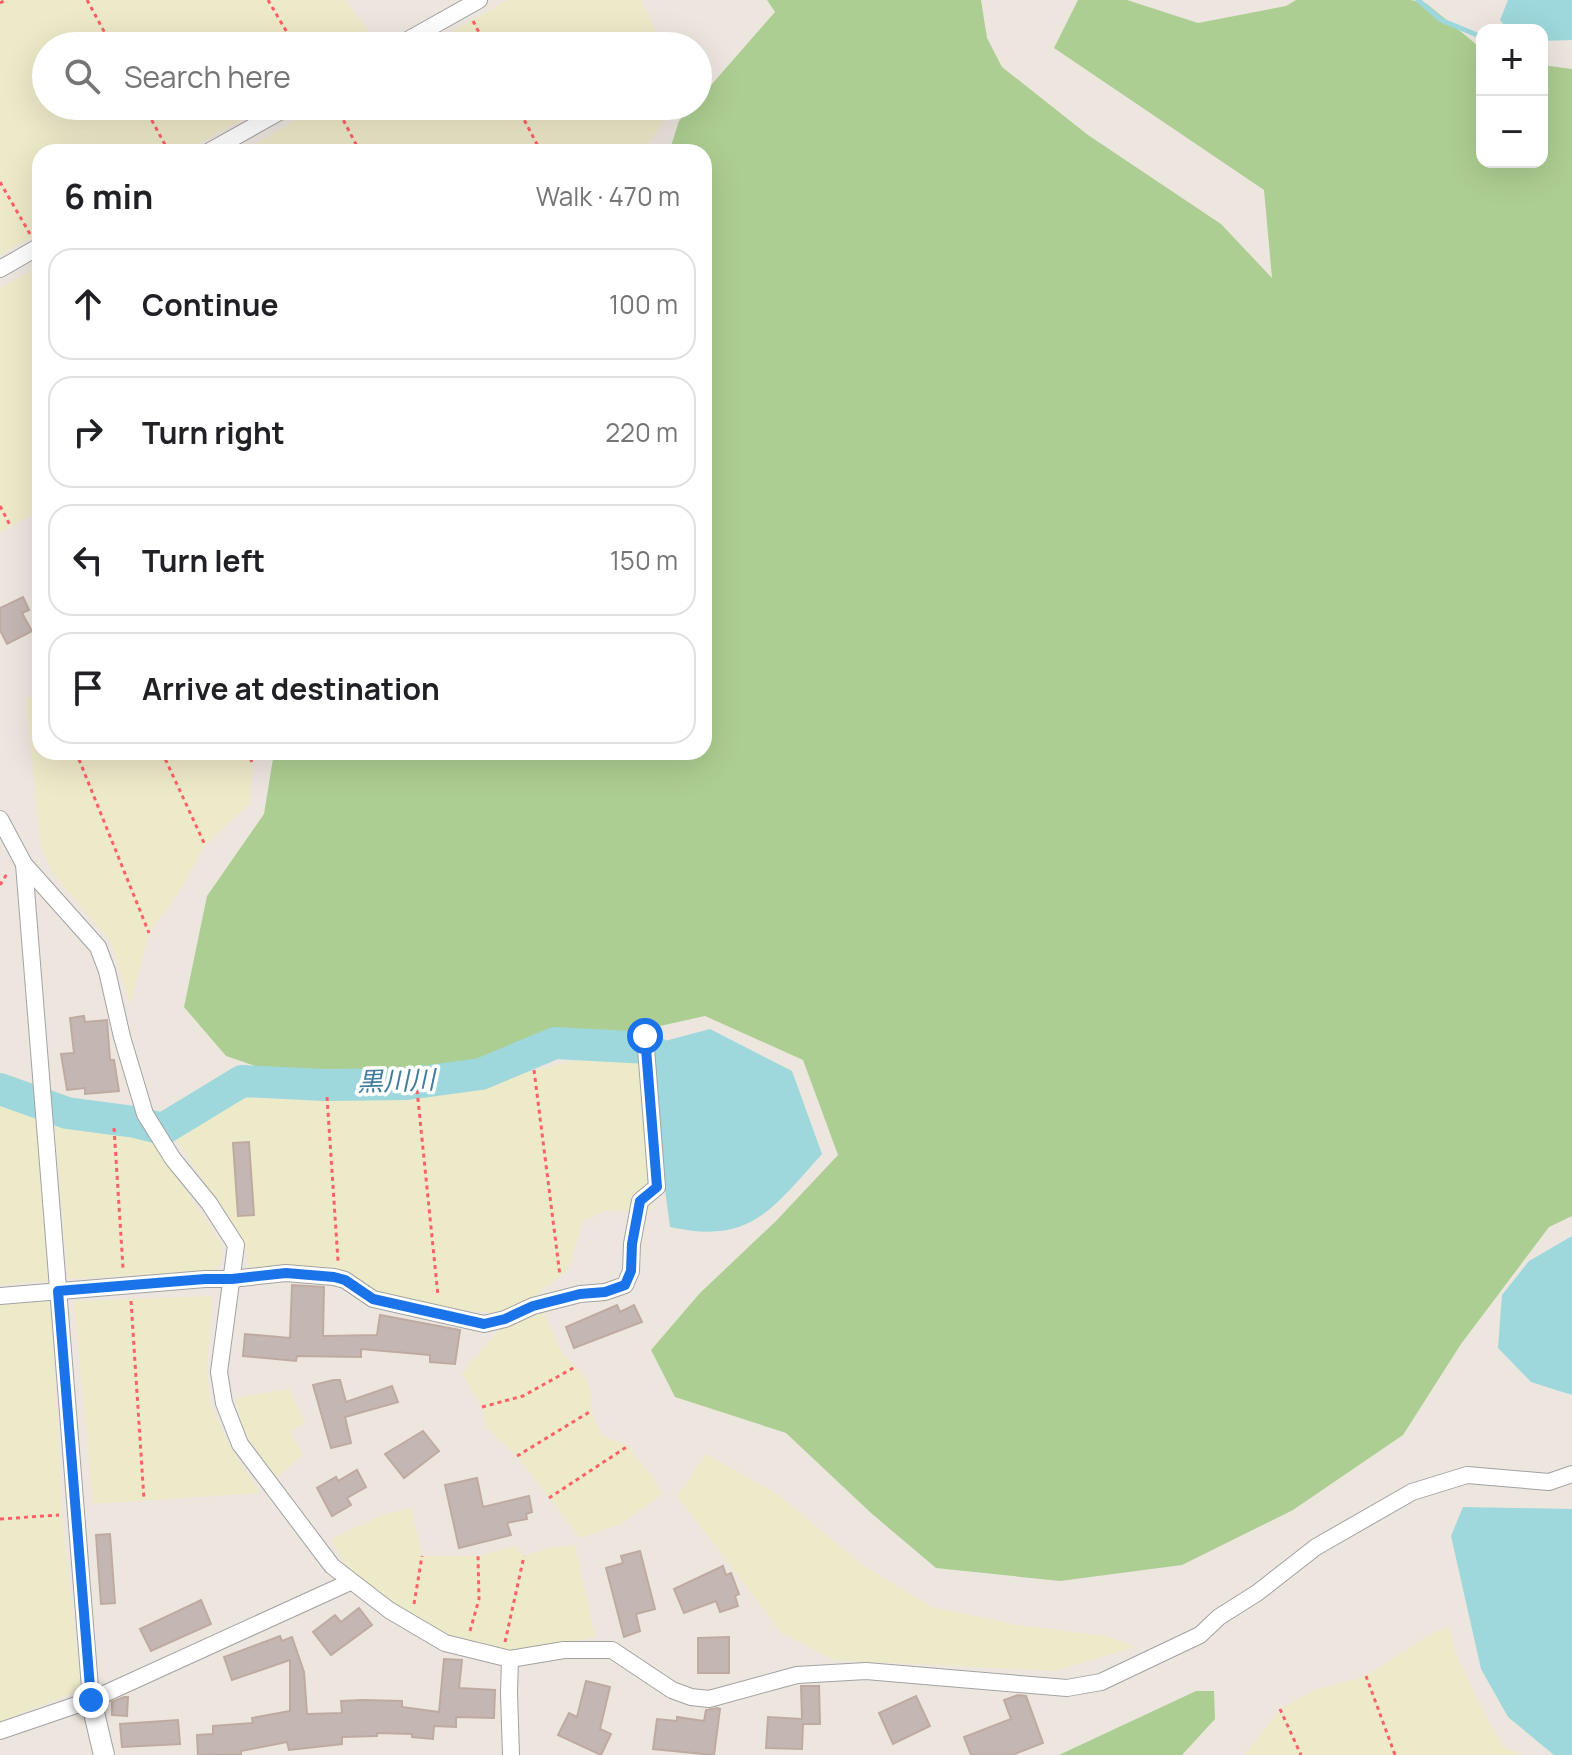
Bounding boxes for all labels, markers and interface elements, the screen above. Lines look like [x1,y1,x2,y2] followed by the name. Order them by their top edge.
[1476,24,1548,168] map controls
[1476,24,1548,96] button: +
[32,32,712,120] search box
[60,54,104,98] icon: search
[124,56,291,97] text: Search here
[1476,96,1548,168] button: −
[64,173,153,219] text: 6 min
[536,178,680,214] text: Walk · 470 m
[66,282,110,326] icon: ahead
[142,284,278,325] text: Continue
[609,286,678,322] text: 100 m
[66,410,110,454] icon: right
[142,412,285,453] text: Turn right
[605,414,678,450] text: 220 m
[66,538,110,582] icon: left
[142,540,265,581] text: Turn left
[610,542,678,578] text: 150 m
[66,666,110,710] icon: arrive
[142,668,440,709] text: Arrive at destination
[627,1018,663,1054] route start
[356,1061,439,1099] water label: 黒川川
[73,1682,109,1718] route end

